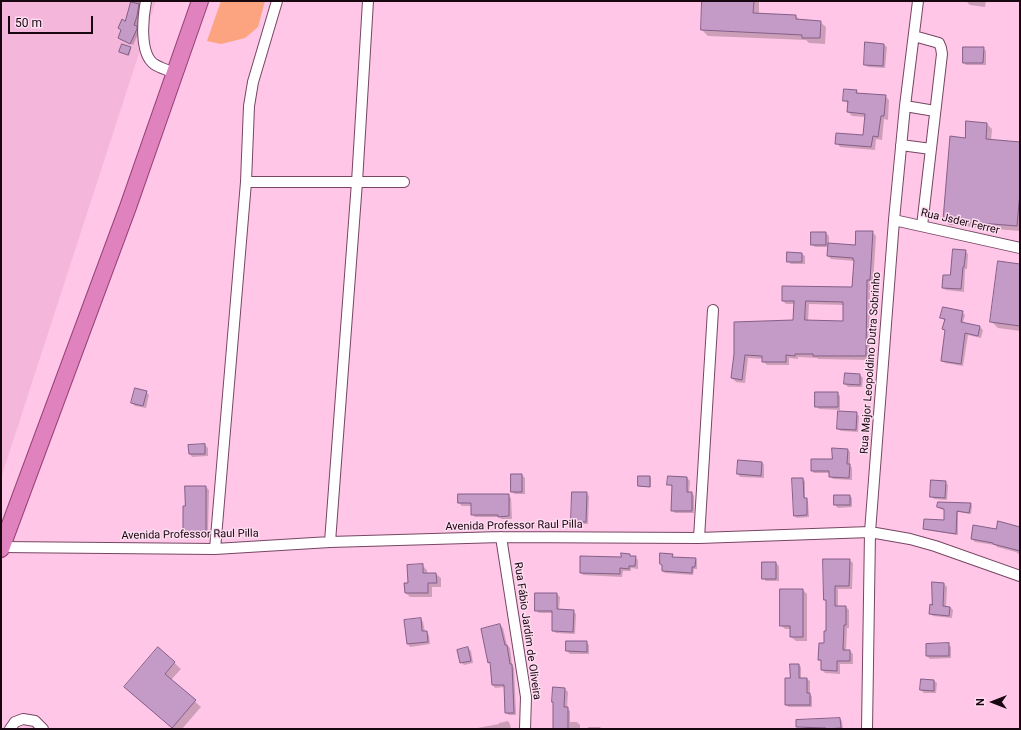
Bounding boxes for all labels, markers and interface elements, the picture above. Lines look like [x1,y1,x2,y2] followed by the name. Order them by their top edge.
[10,8,95,34] scale bar
[15,16,42,30] text: 50 m
[919,207,1001,237] street label: Rua Jsder Ferrer
[858,272,884,454] street label: Rua Major Leopoldino Dutra Sobrinho
[445,518,583,534] street label: Avenida Professor Raul Pilla
[121,527,259,543] street label: Avenida Professor Raul Pilla
[511,561,543,701] street label: Rua Fábio Jardim de Oliveira
[973,682,1013,722] north arrow
[974,698,987,706] text: N

